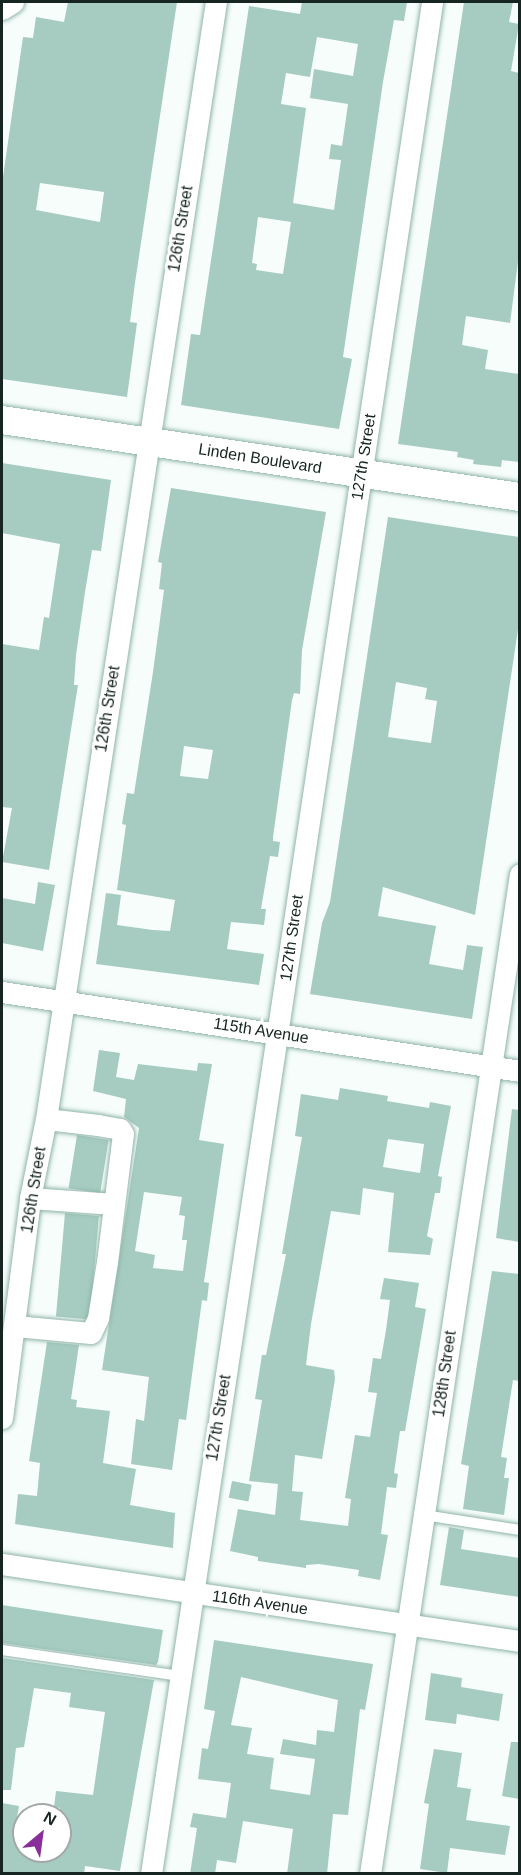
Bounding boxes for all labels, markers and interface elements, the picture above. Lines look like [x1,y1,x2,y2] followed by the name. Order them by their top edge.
[165,184,197,274] street label: 126th Street
[348,412,380,502] street label: 127th Street
[197,440,323,478] street label: Linden Boulevard
[92,664,124,754] street label: 126th Street
[276,894,308,982] street label: 127th Street
[211,1014,311,1048] street label: 115th Avenue
[18,1145,50,1235] street label: 126th Street
[429,1330,461,1418] street label: 128th Street
[203,1373,235,1463] street label: 127th Street
[211,1587,309,1619] street label: 116th Avenue
[12,1803,72,1863] north arrow
[41,1808,59,1829] text: N

